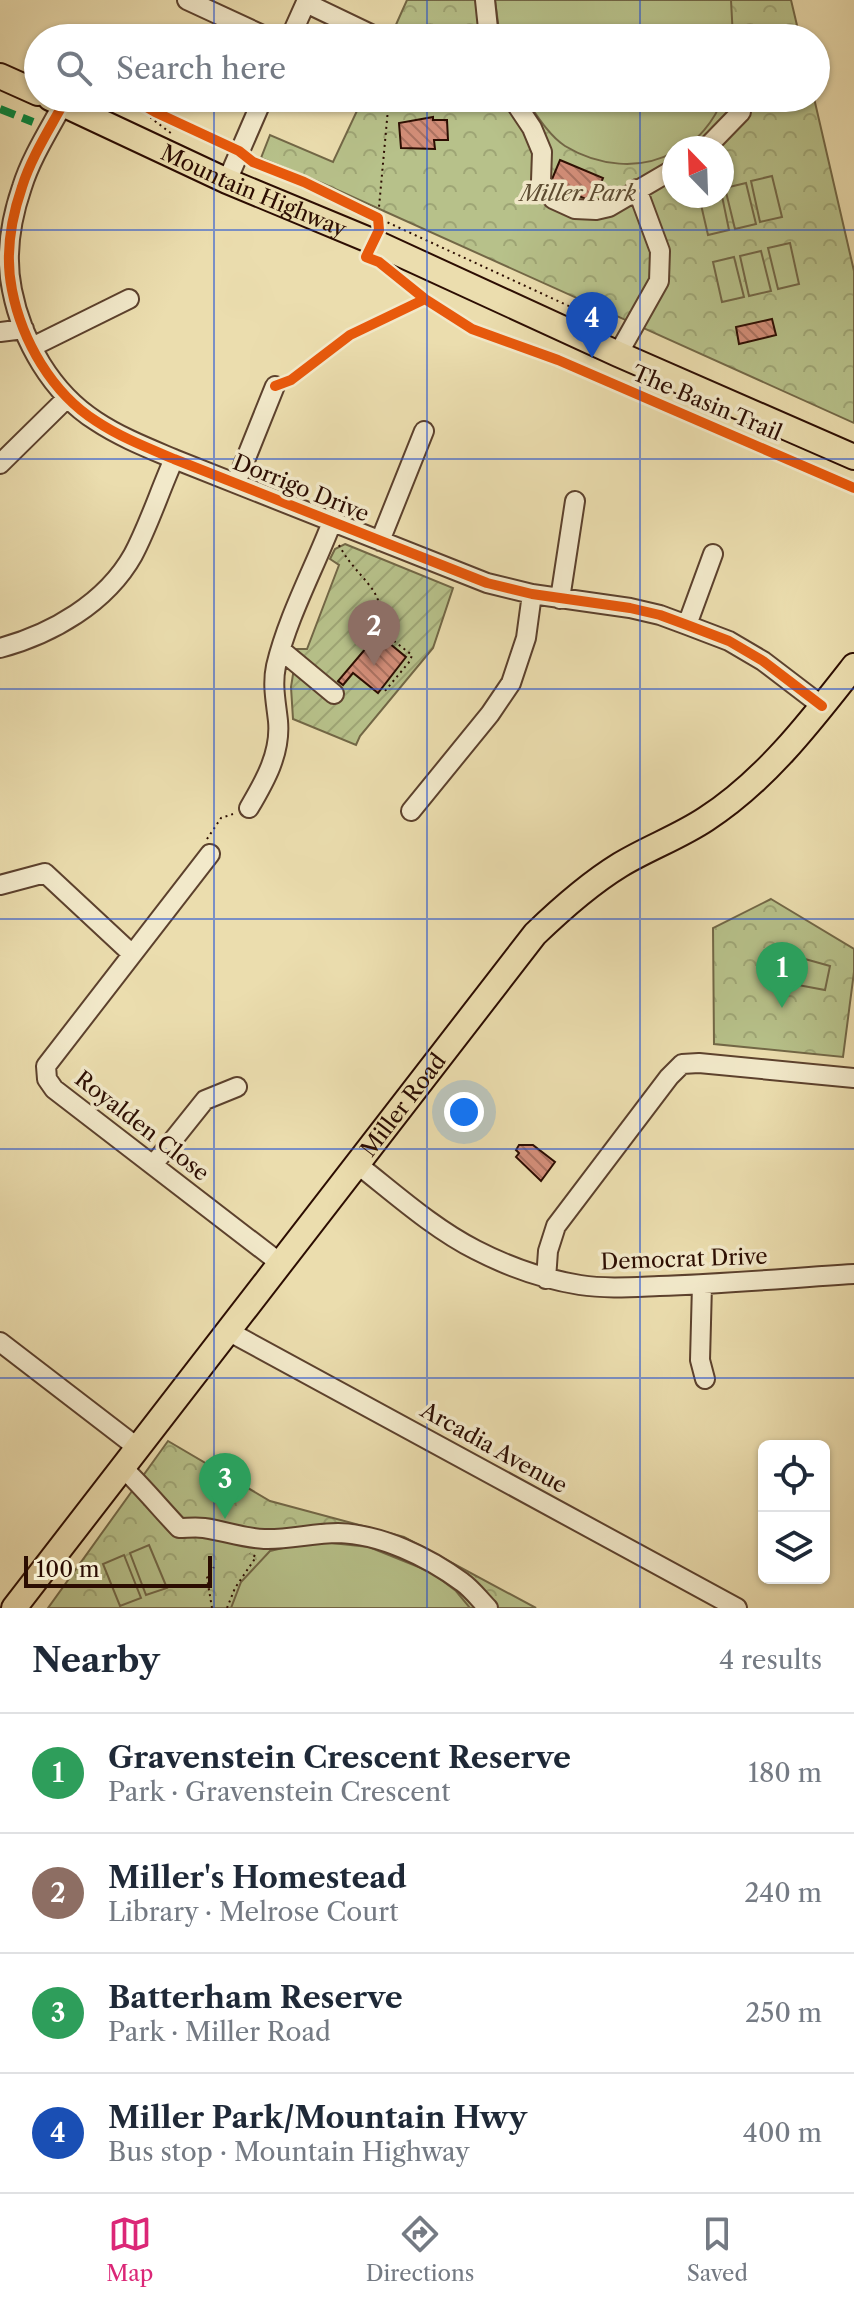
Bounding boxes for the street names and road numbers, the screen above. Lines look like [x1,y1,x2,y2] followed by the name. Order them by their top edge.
[157,139,351,243] street label: Mountain Highway
[628,359,786,447] street label: The Basin Trail
[229,448,373,528] street label: Dorrigo Drive
[355,1048,451,1162] street label: Miller Road
[70,1065,214,1187] street label: Royalden Close
[600,1243,768,1275] street label: Democrat Drive
[415,1396,572,1499] street label: Arcadia Avenue

